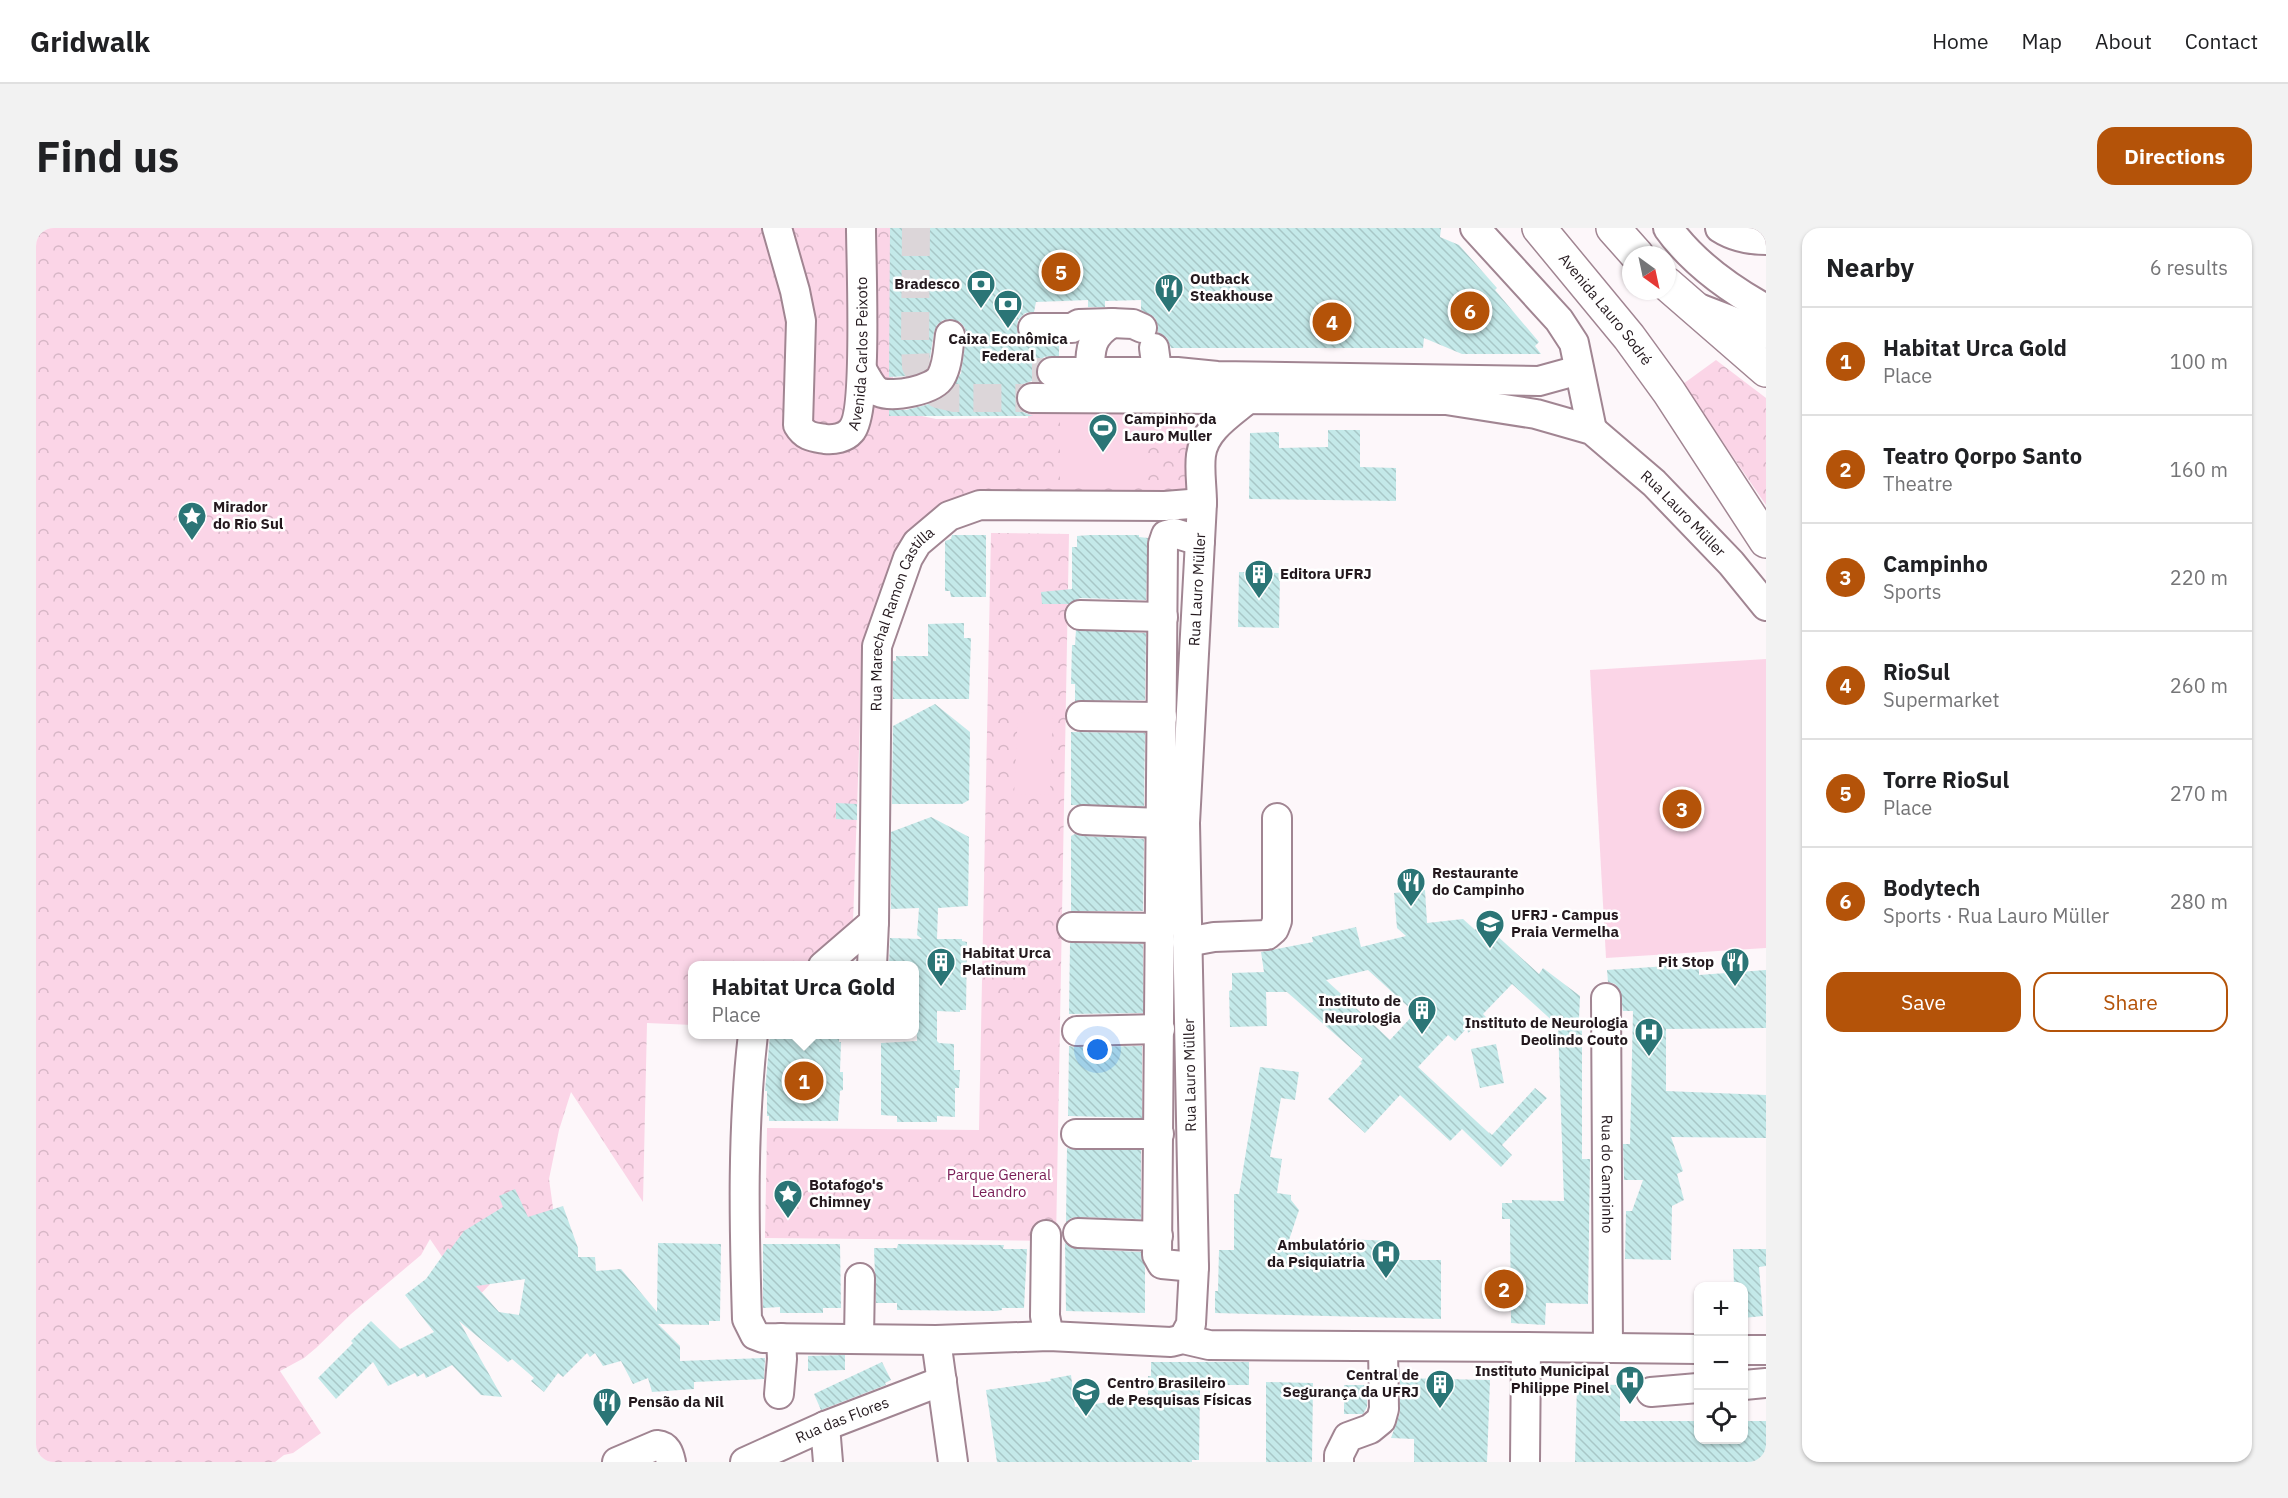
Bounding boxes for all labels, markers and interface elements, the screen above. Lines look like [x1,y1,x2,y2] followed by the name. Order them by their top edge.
[30,23,150,60] text: Gridwalk
[1932,27,1989,55] text: Home
[2022,27,2062,55] text: Map
[2095,27,2152,55] text: About
[2185,27,2258,55] text: Contact
[2097,127,2252,185] button: Directions
[36,129,179,184] text: Find us
[1622,246,1676,300] north arrow
[1555,249,1656,369] street label: Avenida Lauro Sodré
[1042,250,1080,294] pin: 5
[1826,250,1914,284] text: Nearby
[2150,254,2228,281] text: 6 results
[965,268,997,310] bank icon: Bradesco
[1190,269,1273,305] place label: Outback Steakhouse
[1153,272,1185,314] restaurant icon: Outback Steakhouse
[894,274,960,293] place label: Bradesco
[843,276,871,433] street label: Avenida Carlos Peixoto
[992,288,1024,330] bank icon: Caixa Econômica Federal
[1450,288,1490,334] pin: 6
[1312,300,1352,344] pin: 4
[948,329,1068,365] place label: Caixa Econômica Federal
[1883,333,2067,362] text: Habitat Urca Gold
[1840,348,1852,375] text: 1
[2170,348,2228,375] text: 100 m
[1883,362,1932,389] text: Place
[1124,409,1217,445] place label: Campinho da Lauro Muller
[1087,412,1119,454] sports icon: Campinho da Lauro Muller
[1883,441,2082,470] text: Teatro Qorpo Santo
[1840,456,1852,483] text: 2
[2170,456,2228,483] text: 160 m
[1637,466,1730,561] street label: Rua Lauro Müller
[1883,470,1953,497] text: Theatre
[213,497,284,533] place label: Mirador do Rio Sul
[176,500,208,542] place icon: Mirador do Rio Sul
[866,523,938,712] street label: Rua Marechal Ramon Castilla
[1184,532,1209,647] street label: Rua Lauro Müller
[1883,549,1988,578] text: Campinho
[1243,558,1275,600] building icon: Editora UFRJ
[1280,564,1372,583] place label: Editora UFRJ
[1840,564,1852,591] text: 3
[2170,564,2228,591] text: 220 m
[1883,578,1942,605] text: Sports
[1883,657,1950,686] text: RioSul
[1840,672,1852,699] text: 4
[2170,672,2228,699] text: 260 m
[1883,686,2000,713] text: Supermarket
[1883,765,2009,794] text: Torre RioSul
[1840,780,1852,807] text: 5
[2170,780,2228,807] text: 270 m
[1662,786,1702,832] pin: 3
[1883,794,1932,821] text: Place
[1432,863,1525,899] place label: Restaurante do Campinho
[1395,866,1427,908] restaurant icon: Restaurante do Campinho
[1883,873,1980,902] text: Bodytech
[1840,888,1852,915] text: 6
[2170,888,2228,915] text: 280 m
[1883,902,2109,929] text: Sports · Rua Lauro Müller
[1511,905,1619,941] place label: UFRJ - Campus Praia Vermelha
[1474,908,1506,950] school or university icon: UFRJ - Campus Praia Vermelha
[962,943,1051,979] place label: Habitat Urca Platinum
[925,946,957,988] building icon: Habitat Urca Platinum
[1719,946,1751,988] restaurant icon: Pit Stop
[1658,952,1714,971] place label: Pit Stop
[688,961,919,1039] popup
[712,972,895,1001] text: Habitat Urca Gold
[1826,972,2021,1032] button: Save
[2033,972,2228,1032] button: Share
[1318,991,1401,1027] place label: Instituto de Neurologia
[1406,994,1438,1036] building icon: Instituto de Neurologia
[712,1001,761,1028] text: Place
[1465,1013,1628,1049] place label: Instituto de Neurologia Deolindo Couto
[1633,1016,1665,1058] hospital icon: Instituto de Neurologia Deolindo Couto
[1179,1018,1200,1132] street label: Rua Lauro Müller
[1083,1035,1112,1064] your location
[784,1058,824,1104] pin: 1
[1598,1115,1617,1233] street label: Rua do Campinho
[947,1165,1051,1201] park label: Parque General Leandro
[809,1175,884,1211] place label: Botafogo's Chimney
[772,1178,804,1220] place icon: Botafogo's Chimney
[1267,1235,1365,1271] place label: Ambulatório da Psiquiatria
[1370,1238,1402,1280] hospital icon: Ambulatório da Psiquiatria
[1484,1266,1524,1312] pin: 2
[1694,1282,1748,1444] map controls
[1694,1282,1748,1336] button: +
[1694,1336,1748,1390] button: −
[1475,1361,1609,1397] place label: Instituto Municipal Philippe Pinel
[1614,1364,1646,1406] hospital icon: Instituto Municipal Philippe Pinel
[1283,1365,1419,1401] place label: Central de Segurança da UFRJ
[1424,1368,1456,1410] building icon: Central de Segurança da UFRJ
[1107,1373,1252,1409] place label: Centro Brasileiro de Pesquisas Físicas
[1070,1376,1102,1418] school or university icon: Centro Brasileiro de Pesquisas Físicas
[591,1386,623,1428] restaurant icon: Pensão da Nil
[1694,1390,1748,1444] button: locate
[628,1392,724,1411] place label: Pensão da Nil
[792,1392,892,1447] street label: Rua das Flores

